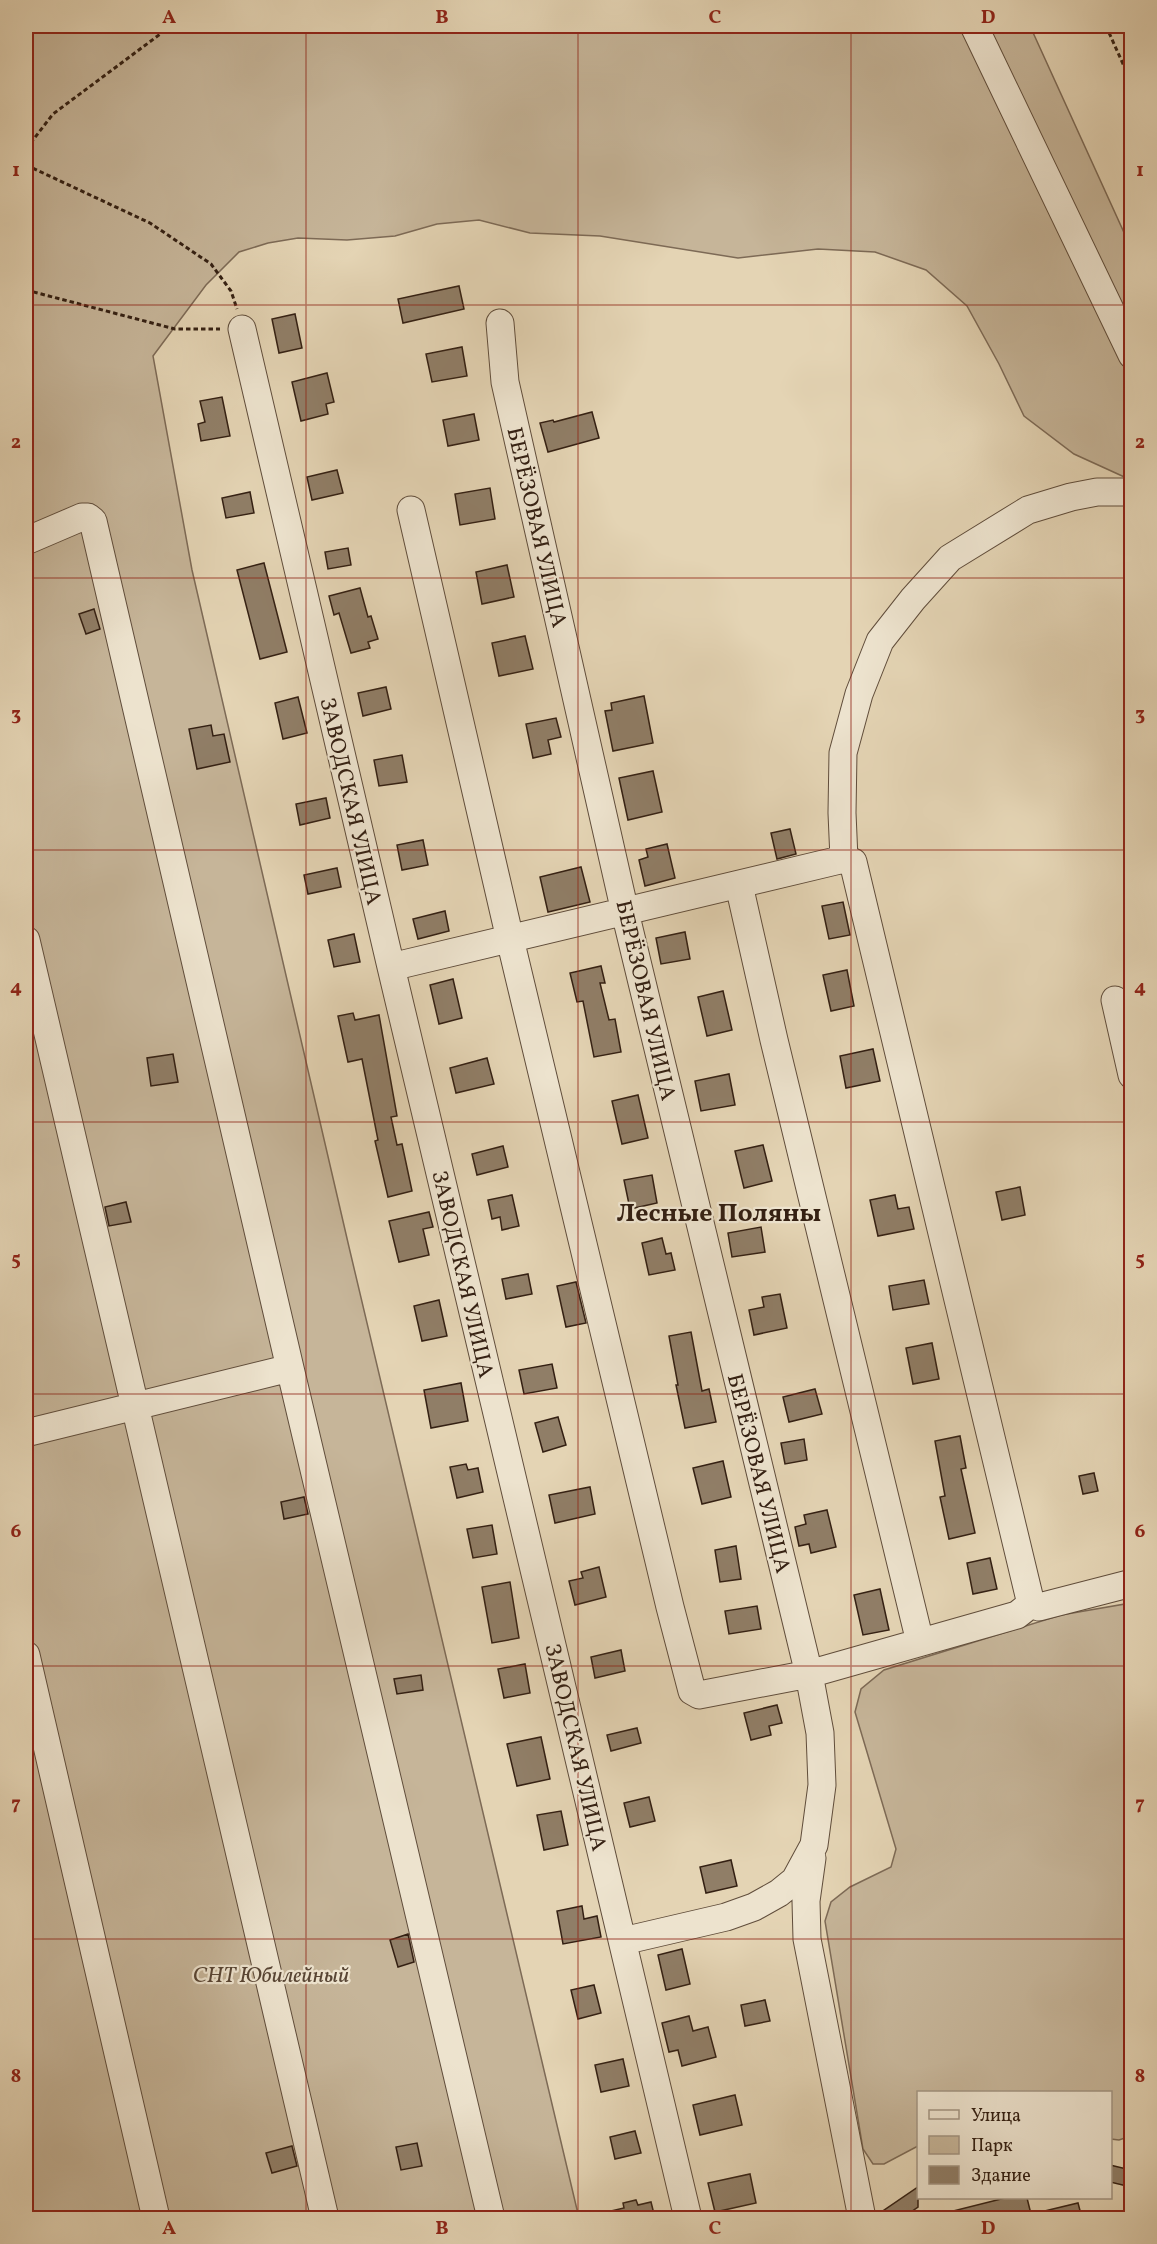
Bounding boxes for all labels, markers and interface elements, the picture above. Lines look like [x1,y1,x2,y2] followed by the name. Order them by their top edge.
[162,4,176,32] text: A
[435,4,449,32] text: B
[709,4,722,32] text: C
[981,4,995,32] text: D
[12,157,20,185] text: 1
[1136,157,1144,185] text: 1
[497,424,574,631] street label: БЕРЁЗОВАЯ УЛИЦА
[11,429,21,457] text: 2
[1135,429,1145,457] text: 2
[311,695,389,908] street label: ЗАВОДСКАЯ УЛИЦА
[11,701,21,729] text: 3
[1135,701,1145,729] text: 3
[606,897,683,1104] street label: БЕРЁЗОВАЯ УЛИЦА
[10,974,22,1002] text: 4
[1134,974,1146,1002] text: 4
[423,1168,501,1381] street label: ЗАВОДСКАЯ УЛИЦА
[617,1196,821,1232] district label: Лесные Поляны
[11,1246,21,1274] text: 5
[1135,1246,1145,1274] text: 5
[718,1371,797,1577] street label: БЕРЁЗОВАЯ УЛИЦА
[11,1518,22,1546] text: 6
[1135,1518,1146,1546] text: 6
[536,1641,614,1854] street label: ЗАВОДСКАЯ УЛИЦА
[11,1790,21,1818] text: 7
[1135,1790,1145,1818] text: 7
[193,1961,349,1992] park label: СНТ Юбилейный
[11,2063,21,2091] text: 8
[1135,2063,1145,2091] text: 8
[917,2091,1112,2199] legend
[971,2104,1021,2129] text: Улица
[971,2134,1013,2159] text: Парк
[971,2164,1031,2189] text: Здание
[162,2215,176,2243] text: A
[435,2215,449,2243] text: B
[709,2215,722,2243] text: C
[981,2215,995,2243] text: D

